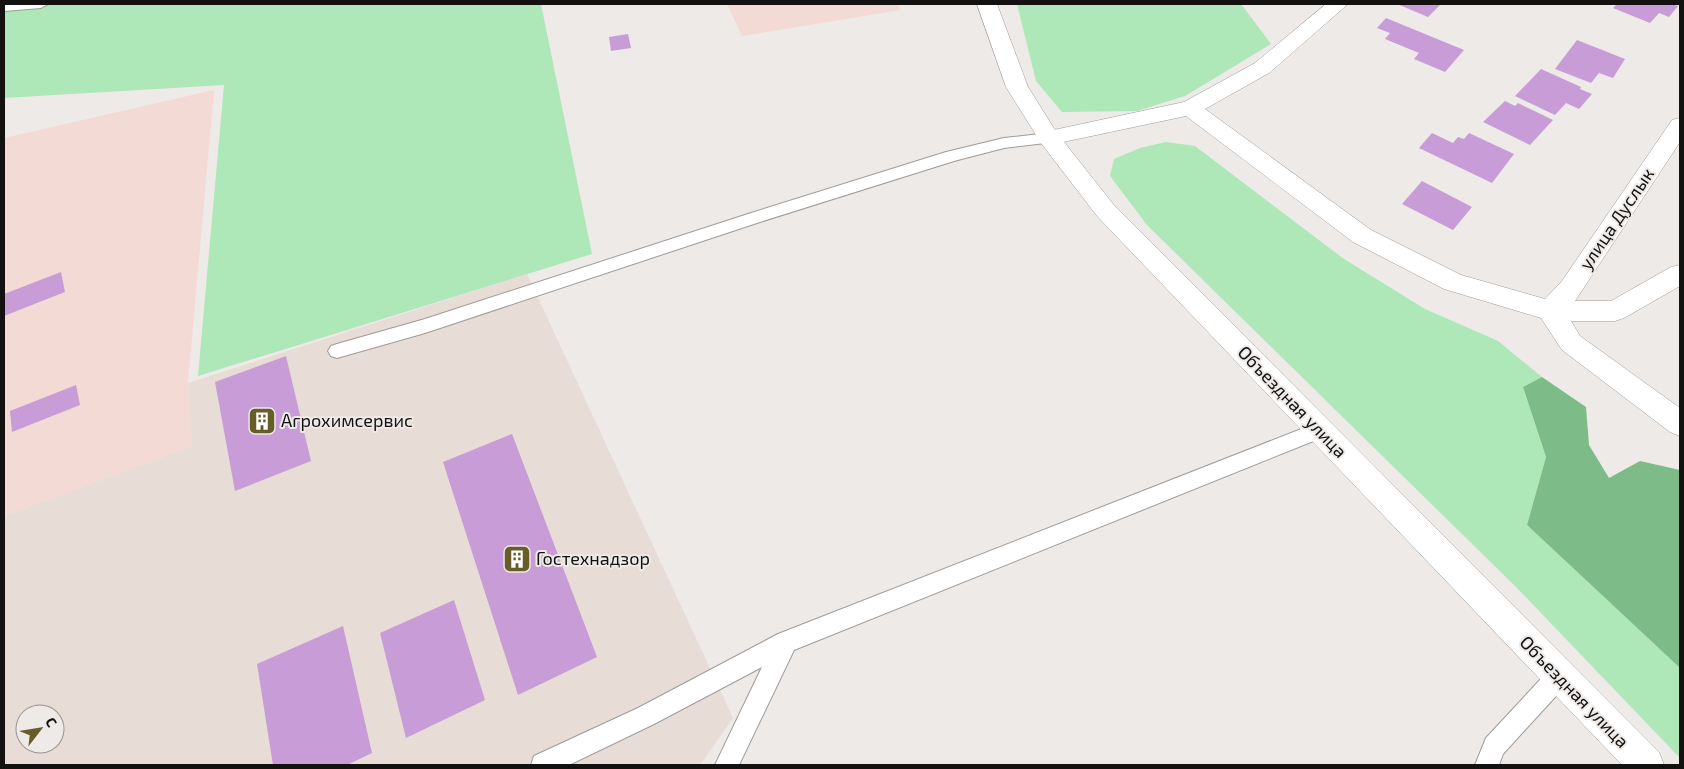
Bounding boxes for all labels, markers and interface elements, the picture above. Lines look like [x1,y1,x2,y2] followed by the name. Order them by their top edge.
[1574,163,1658,273] street label: улица Дуслык
[1234,341,1352,462] street label: Объездная улица
[247,406,277,436] building icon: Агрохимсервис
[281,409,413,431] place label: Агрохимсервис
[502,544,532,574] building icon: Гостехнадзор
[536,547,650,569] place label: Гостехнадзор
[1516,631,1634,752] street label: Объездная улица
[15,704,65,754] north arrow
[42,714,61,730] text: С

